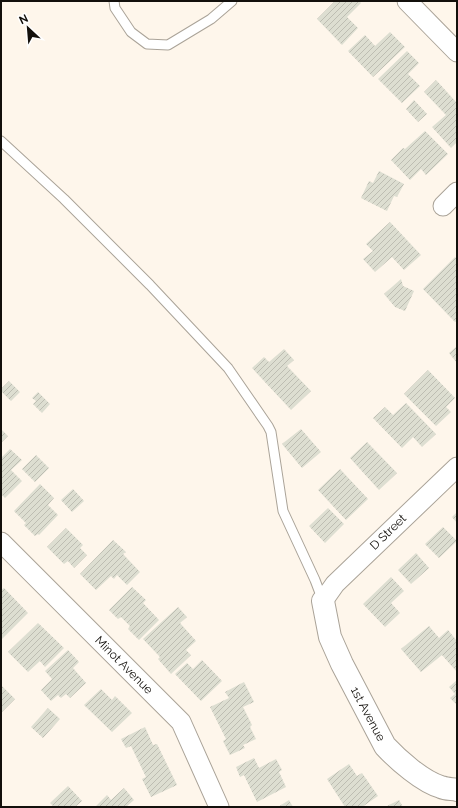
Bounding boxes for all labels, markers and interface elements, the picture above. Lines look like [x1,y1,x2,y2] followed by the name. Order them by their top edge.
[8,8,48,48] north arrow
[17,12,30,27] text: N
[367,511,409,553] street label: D Street
[92,633,156,697] street label: Minot Avenue
[348,684,388,744] street label: 1st Avenue

